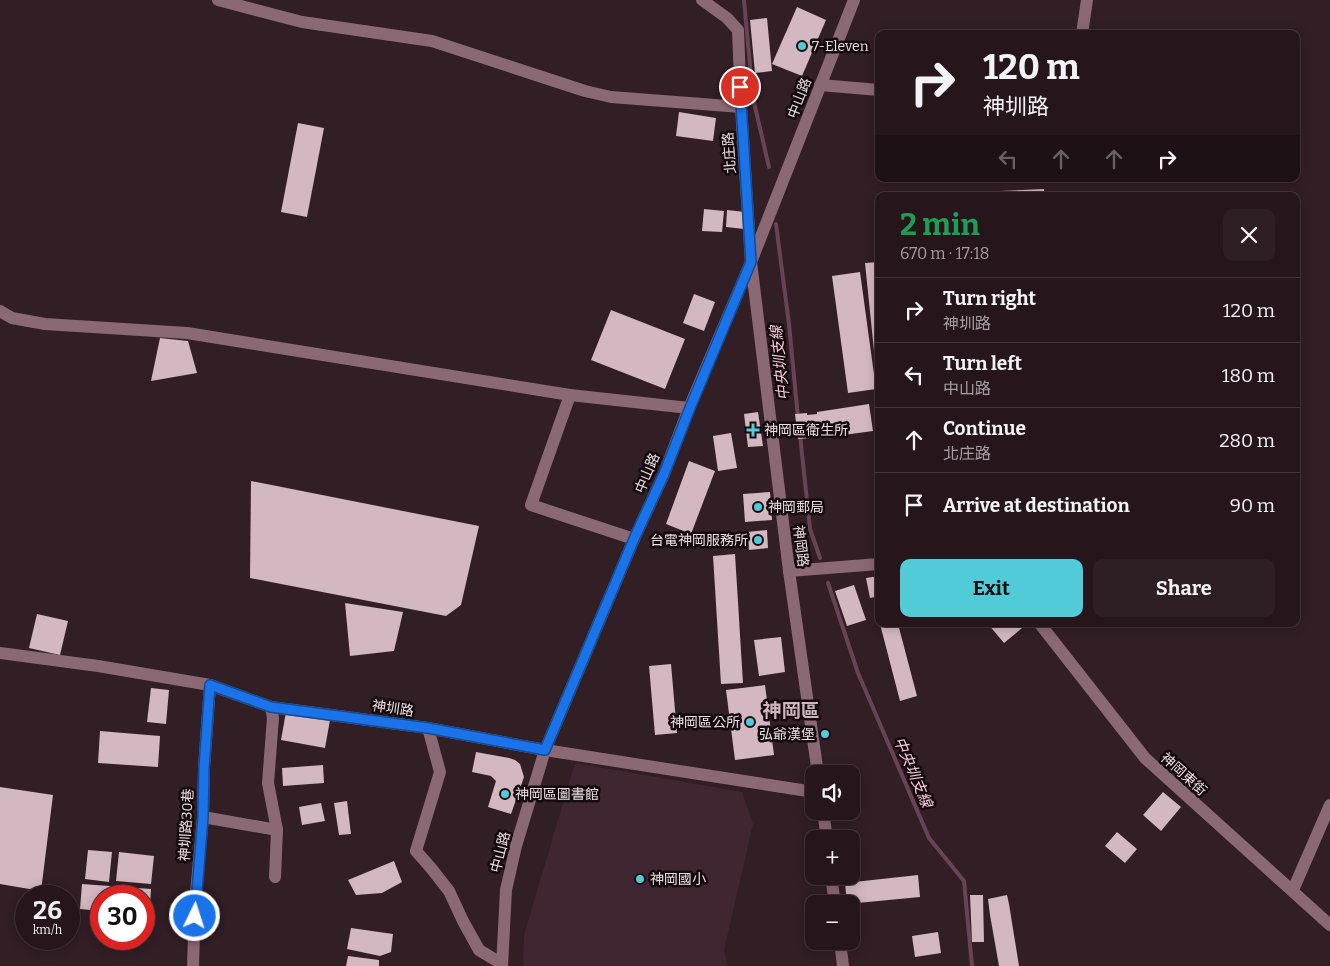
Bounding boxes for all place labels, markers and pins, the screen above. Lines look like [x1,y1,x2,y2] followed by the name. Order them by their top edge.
[812,38,869,55] place label: 7-Eleven
[796,40,808,52] marker: 7-Eleven
[719,66,761,108] pin
[764,422,848,439] place label: 神岡區衛生所
[746,423,760,437] marker: 神岡區衛生所
[768,499,824,516] place label: 神岡郵局
[752,501,764,513] marker: 神岡郵局
[650,532,748,549] place label: 台電神岡服務所
[752,534,764,546] marker: 台電神岡服務所
[670,714,740,731] place label: 神岡區公所
[744,716,756,728] marker: 神岡區公所
[759,726,815,743] place label: 弘爺漢堡
[819,728,831,740] marker: 弘爺漢堡
[515,786,599,803] place label: 神岡區圖書館
[499,788,511,800] marker: 神岡區圖書館
[650,871,706,888] place label: 神岡國小
[634,873,646,885] marker: 神岡國小

